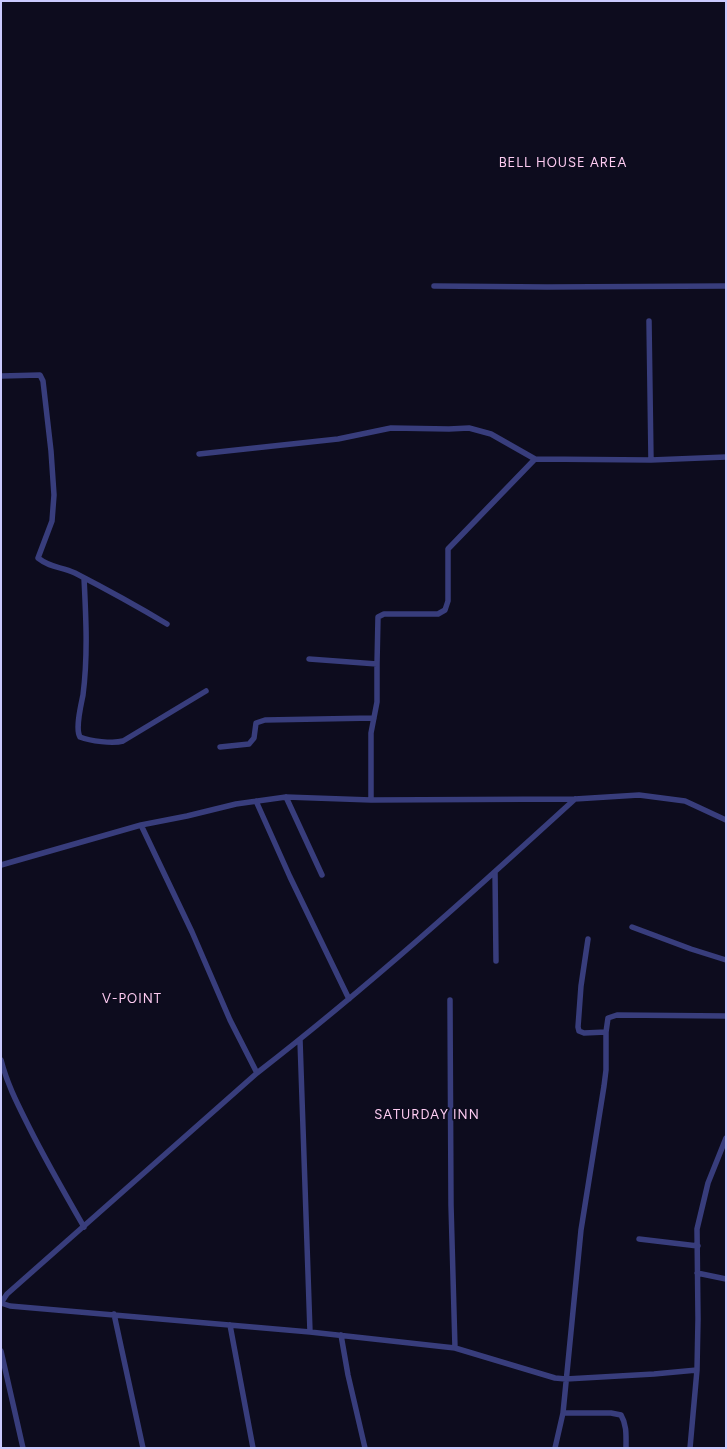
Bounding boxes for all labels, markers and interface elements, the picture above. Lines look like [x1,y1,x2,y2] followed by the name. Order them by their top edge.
[499,155,627,171] district label: BELL HOUSE AREA
[102,991,162,1007] district label: V-POINT
[374,1107,480,1123] district label: SATURDAY INN

